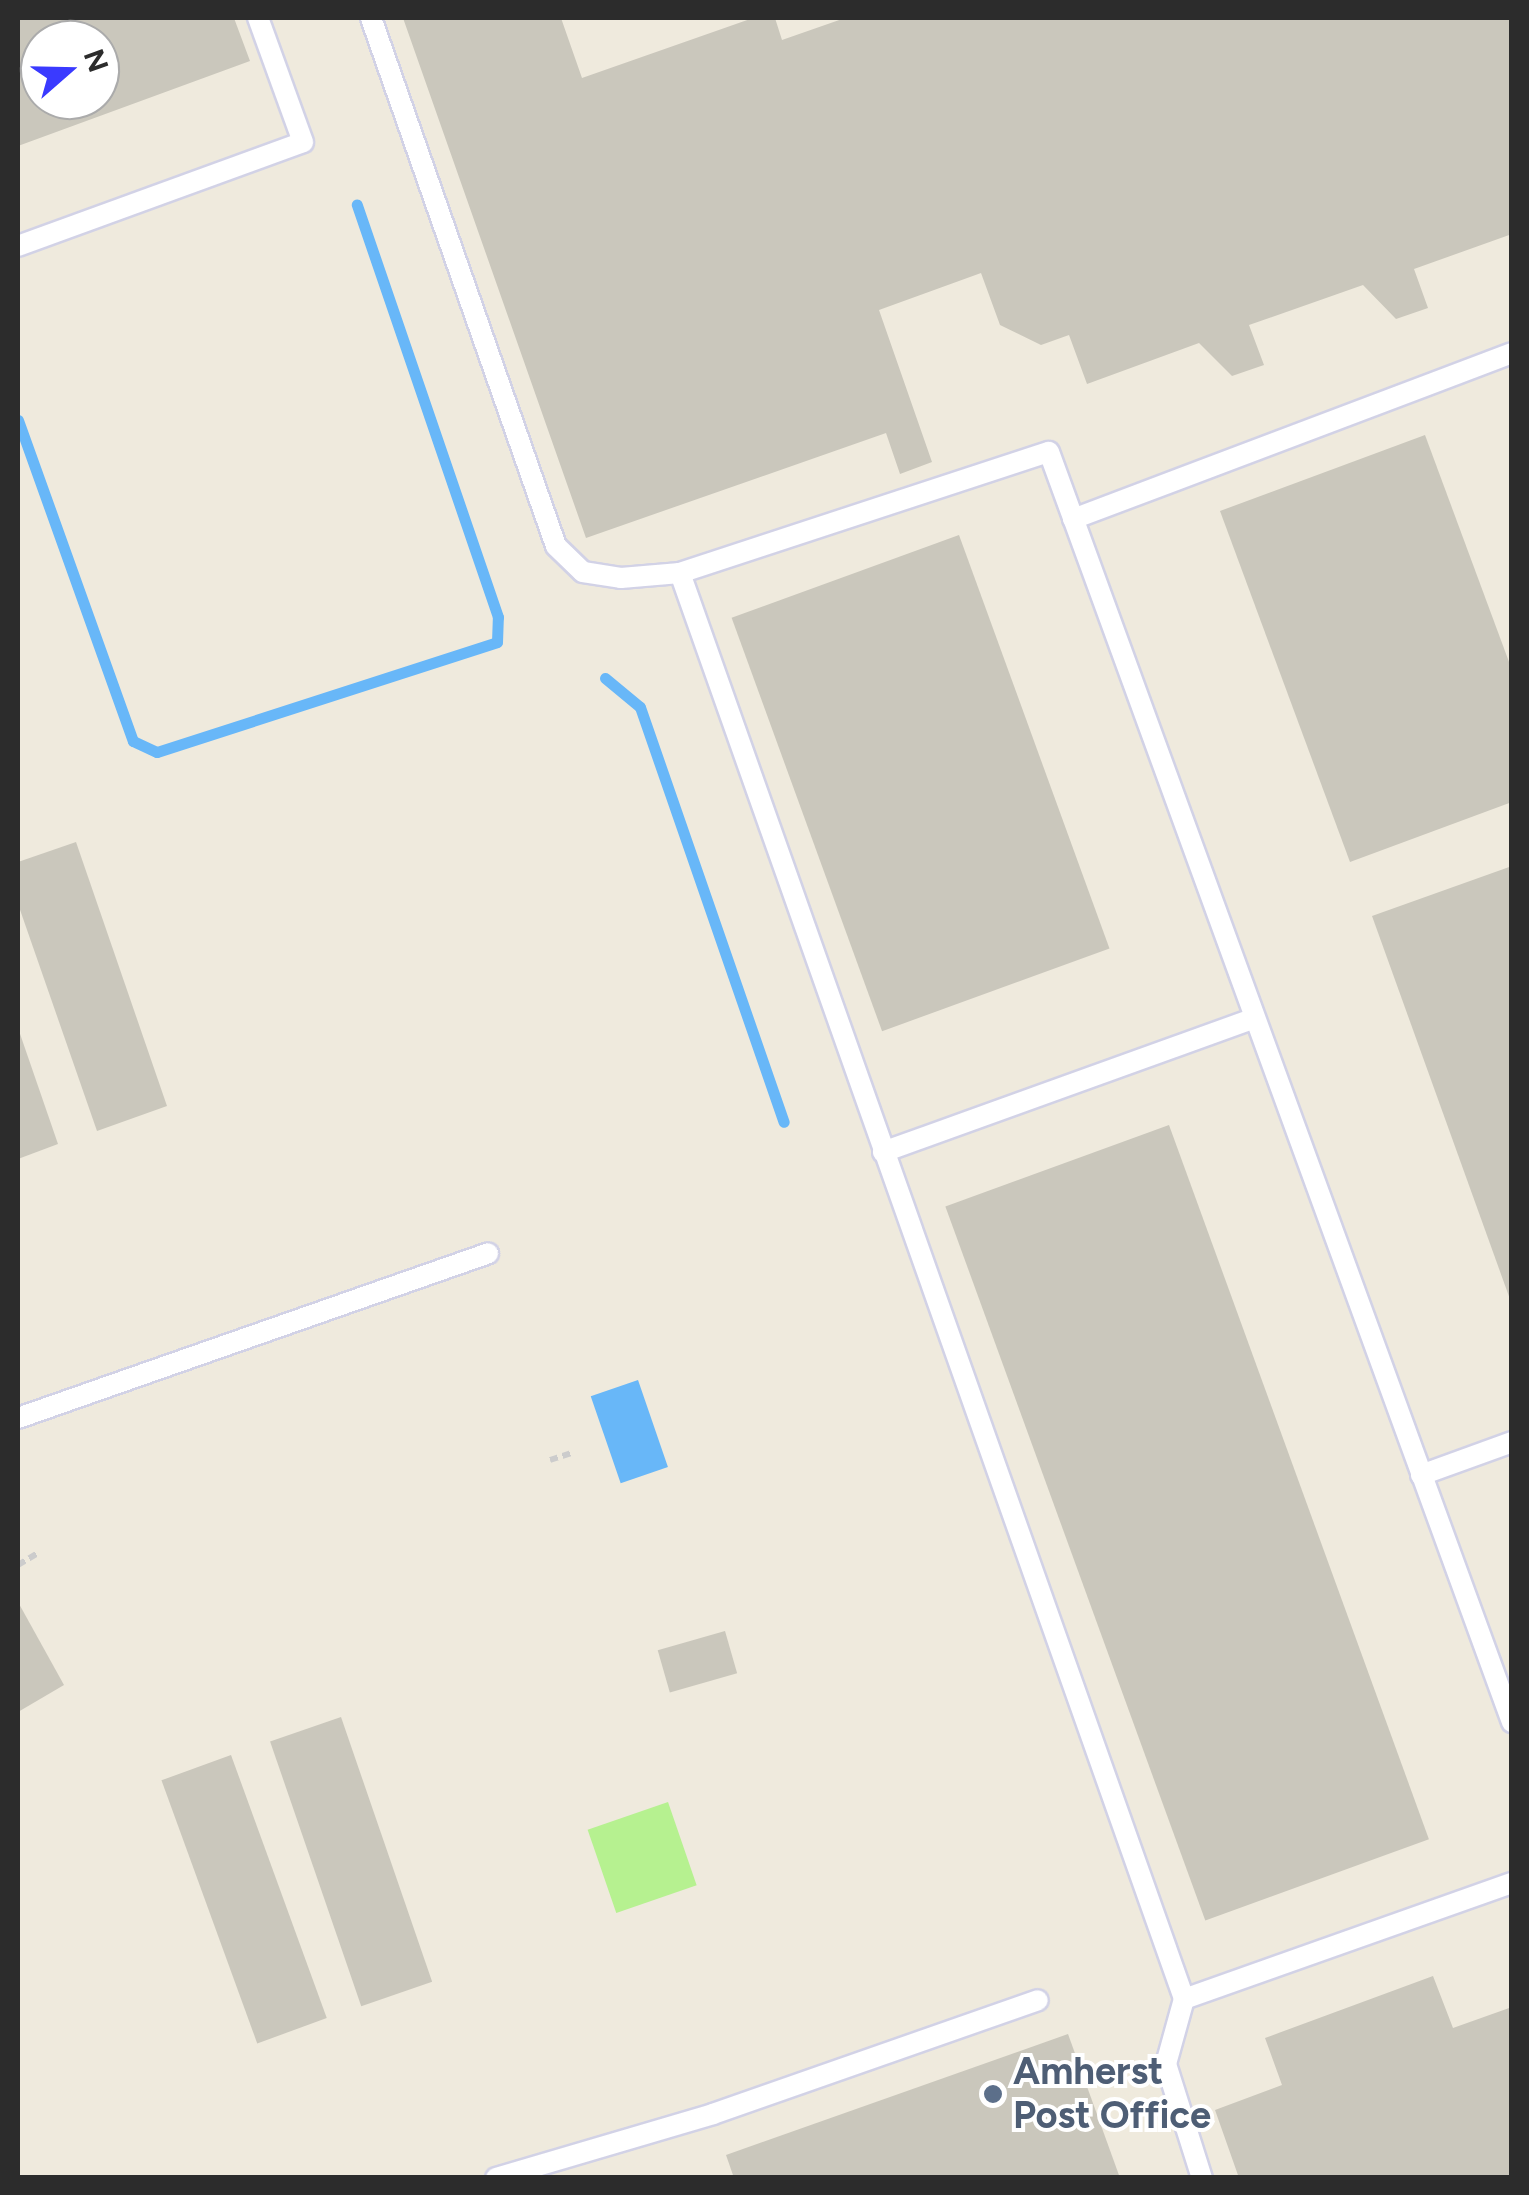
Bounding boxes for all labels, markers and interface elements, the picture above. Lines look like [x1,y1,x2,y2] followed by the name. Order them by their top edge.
[20,20,120,120] north arrow
[77,44,116,76] text: N
[1013,2049,1211,2138] place label: Amherst Post Office
[982,2083,1004,2105] marker: Amherst Post Office

